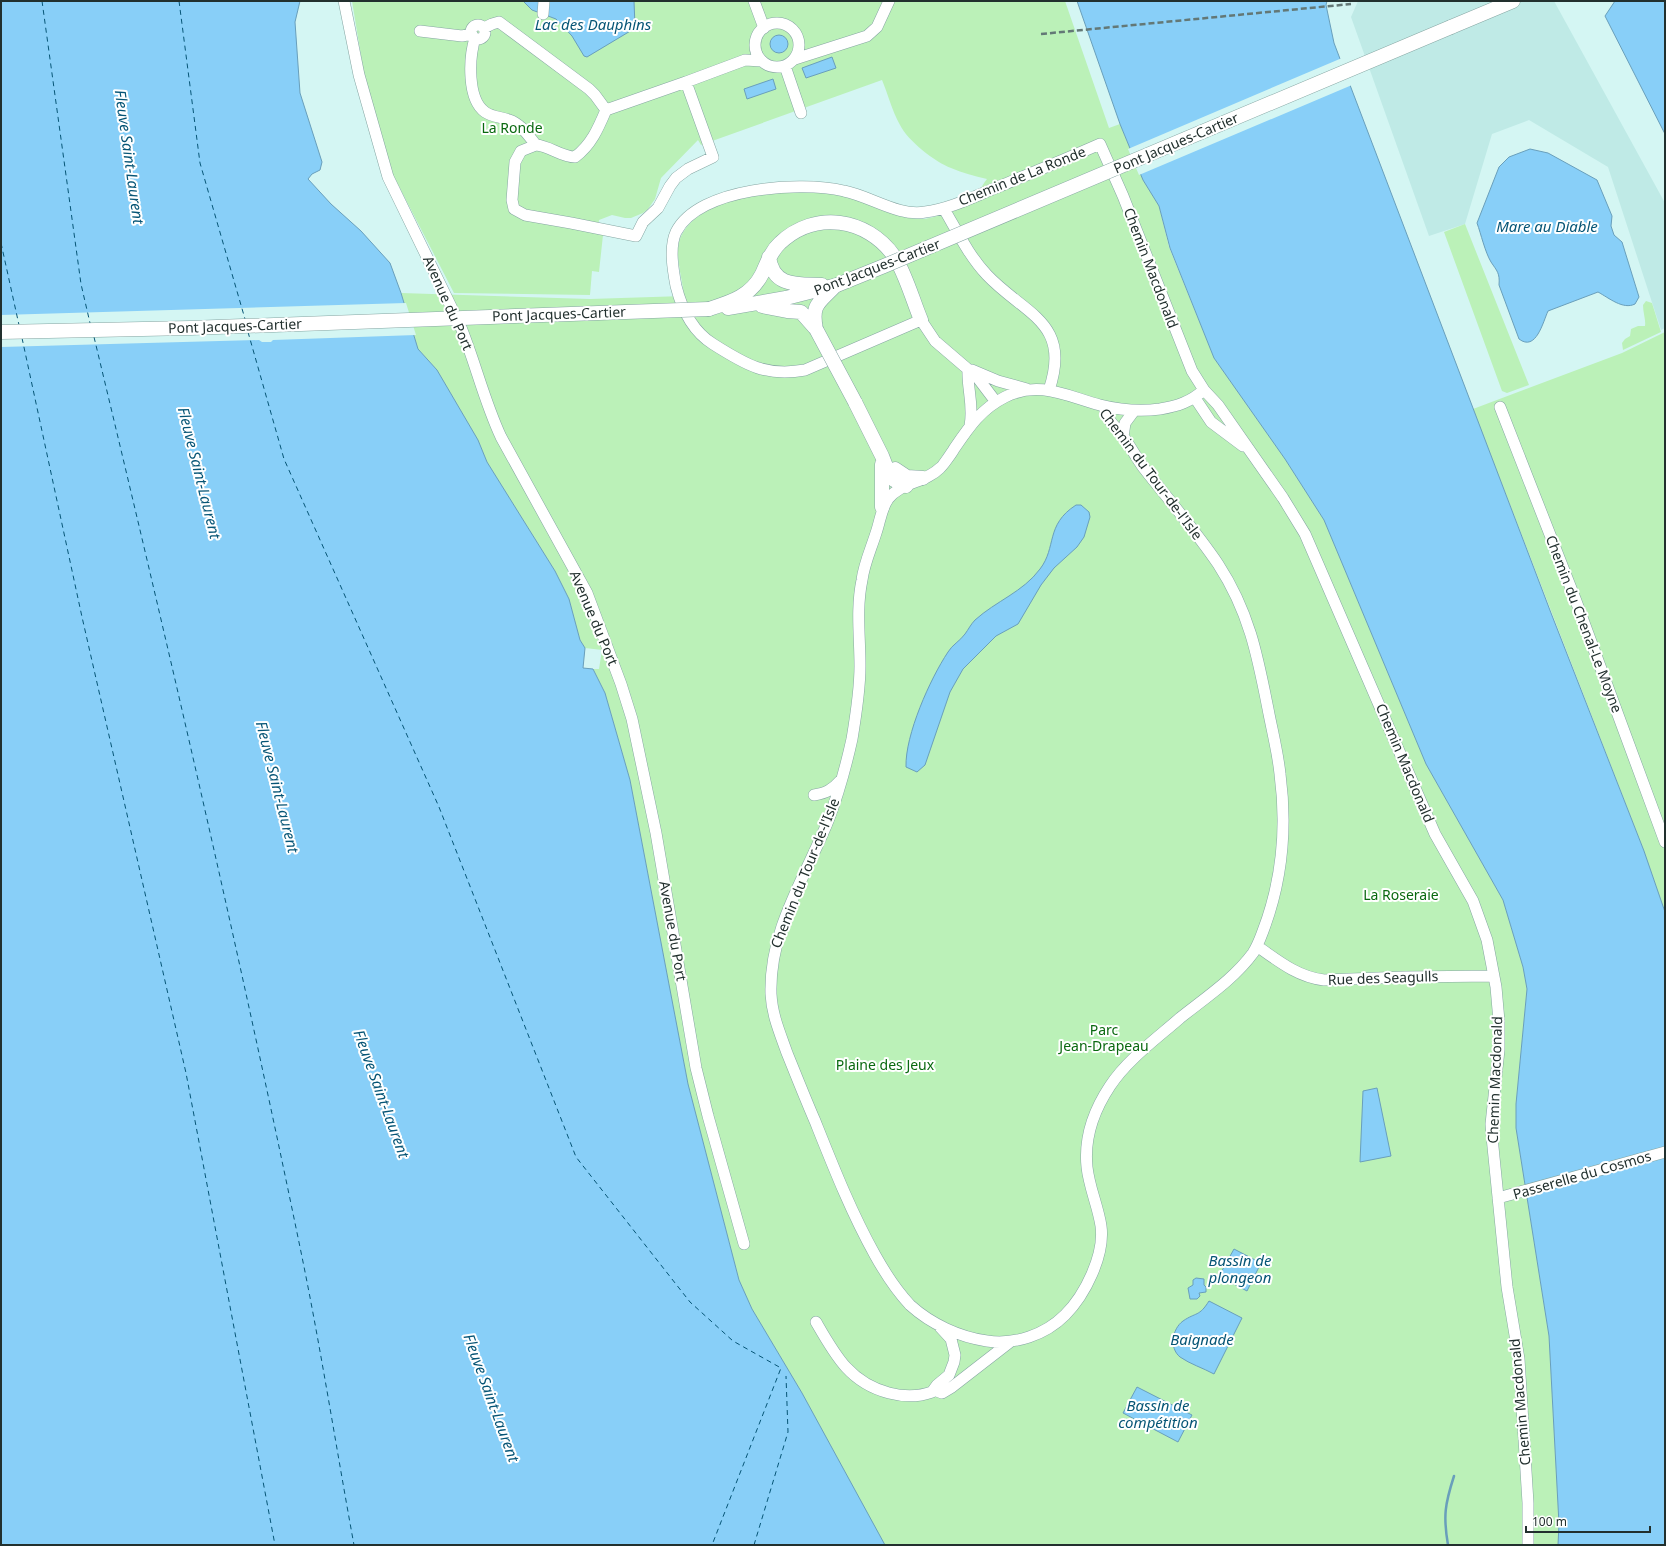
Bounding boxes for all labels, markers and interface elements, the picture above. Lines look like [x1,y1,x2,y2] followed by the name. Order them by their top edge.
[535,14,652,34] water label: Lac des Dauphins
[111,89,149,226] water label: Fleuve Saint-Laurent
[1110,108,1241,177] street label: Pont Jacques-Cartier
[481,118,543,137] park label: La Ronde
[955,141,1088,210] street label: Chemin de La Ronde
[1120,205,1183,331] street label: Chemin Macdonald
[1496,216,1598,236] water label: Mare au Diable
[811,234,943,299] street label: Pont Jacques-Cartier
[419,253,478,353] street label: Avenue du Port
[492,302,626,325] street label: Pont Jacques-Cartier
[168,314,302,337] street label: Pont Jacques-Cartier
[1096,404,1207,543] street label: Chemin du Tour-de-l'Isle
[174,405,226,542] water label: Fleuve Saint-Laurent
[1542,532,1627,715] street label: Chemin du Chenal-Le Moyne
[566,567,623,668] street label: Avenue du Port
[1372,700,1439,825] street label: Chemin Macdonald
[252,719,304,856] water label: Fleuve Saint-Laurent
[766,795,843,951] street label: Chemin du Tour-de-l'Isle
[655,879,692,983] street label: Avenue du Port
[1363,885,1439,904] park label: La Roseraie
[1327,966,1439,989] street label: Rue des Seagulls
[1483,1016,1506,1144] street label: Chemin Macdonald
[1057,1020,1149,1055] park label: Parc Jean-Drapeau
[349,1027,415,1162] water label: Fleuve Saint-Laurent
[836,1055,935,1074] park label: Plaine des Jeux
[1511,1146,1653,1203] street label: Passerelle du Cosmos
[1208,1250,1272,1287] water label: Bassin de plongeon
[1170,1329,1234,1349] water label: Baignade
[459,1331,525,1466] water label: Fleuve Saint-Laurent
[1504,1338,1535,1466] street label: Chemin Macdonald
[1118,1395,1198,1432] water label: Bassin de compétition
[1526,1508,1650,1534] scale bar
[1532,1513,1567,1530] text: 100 m

